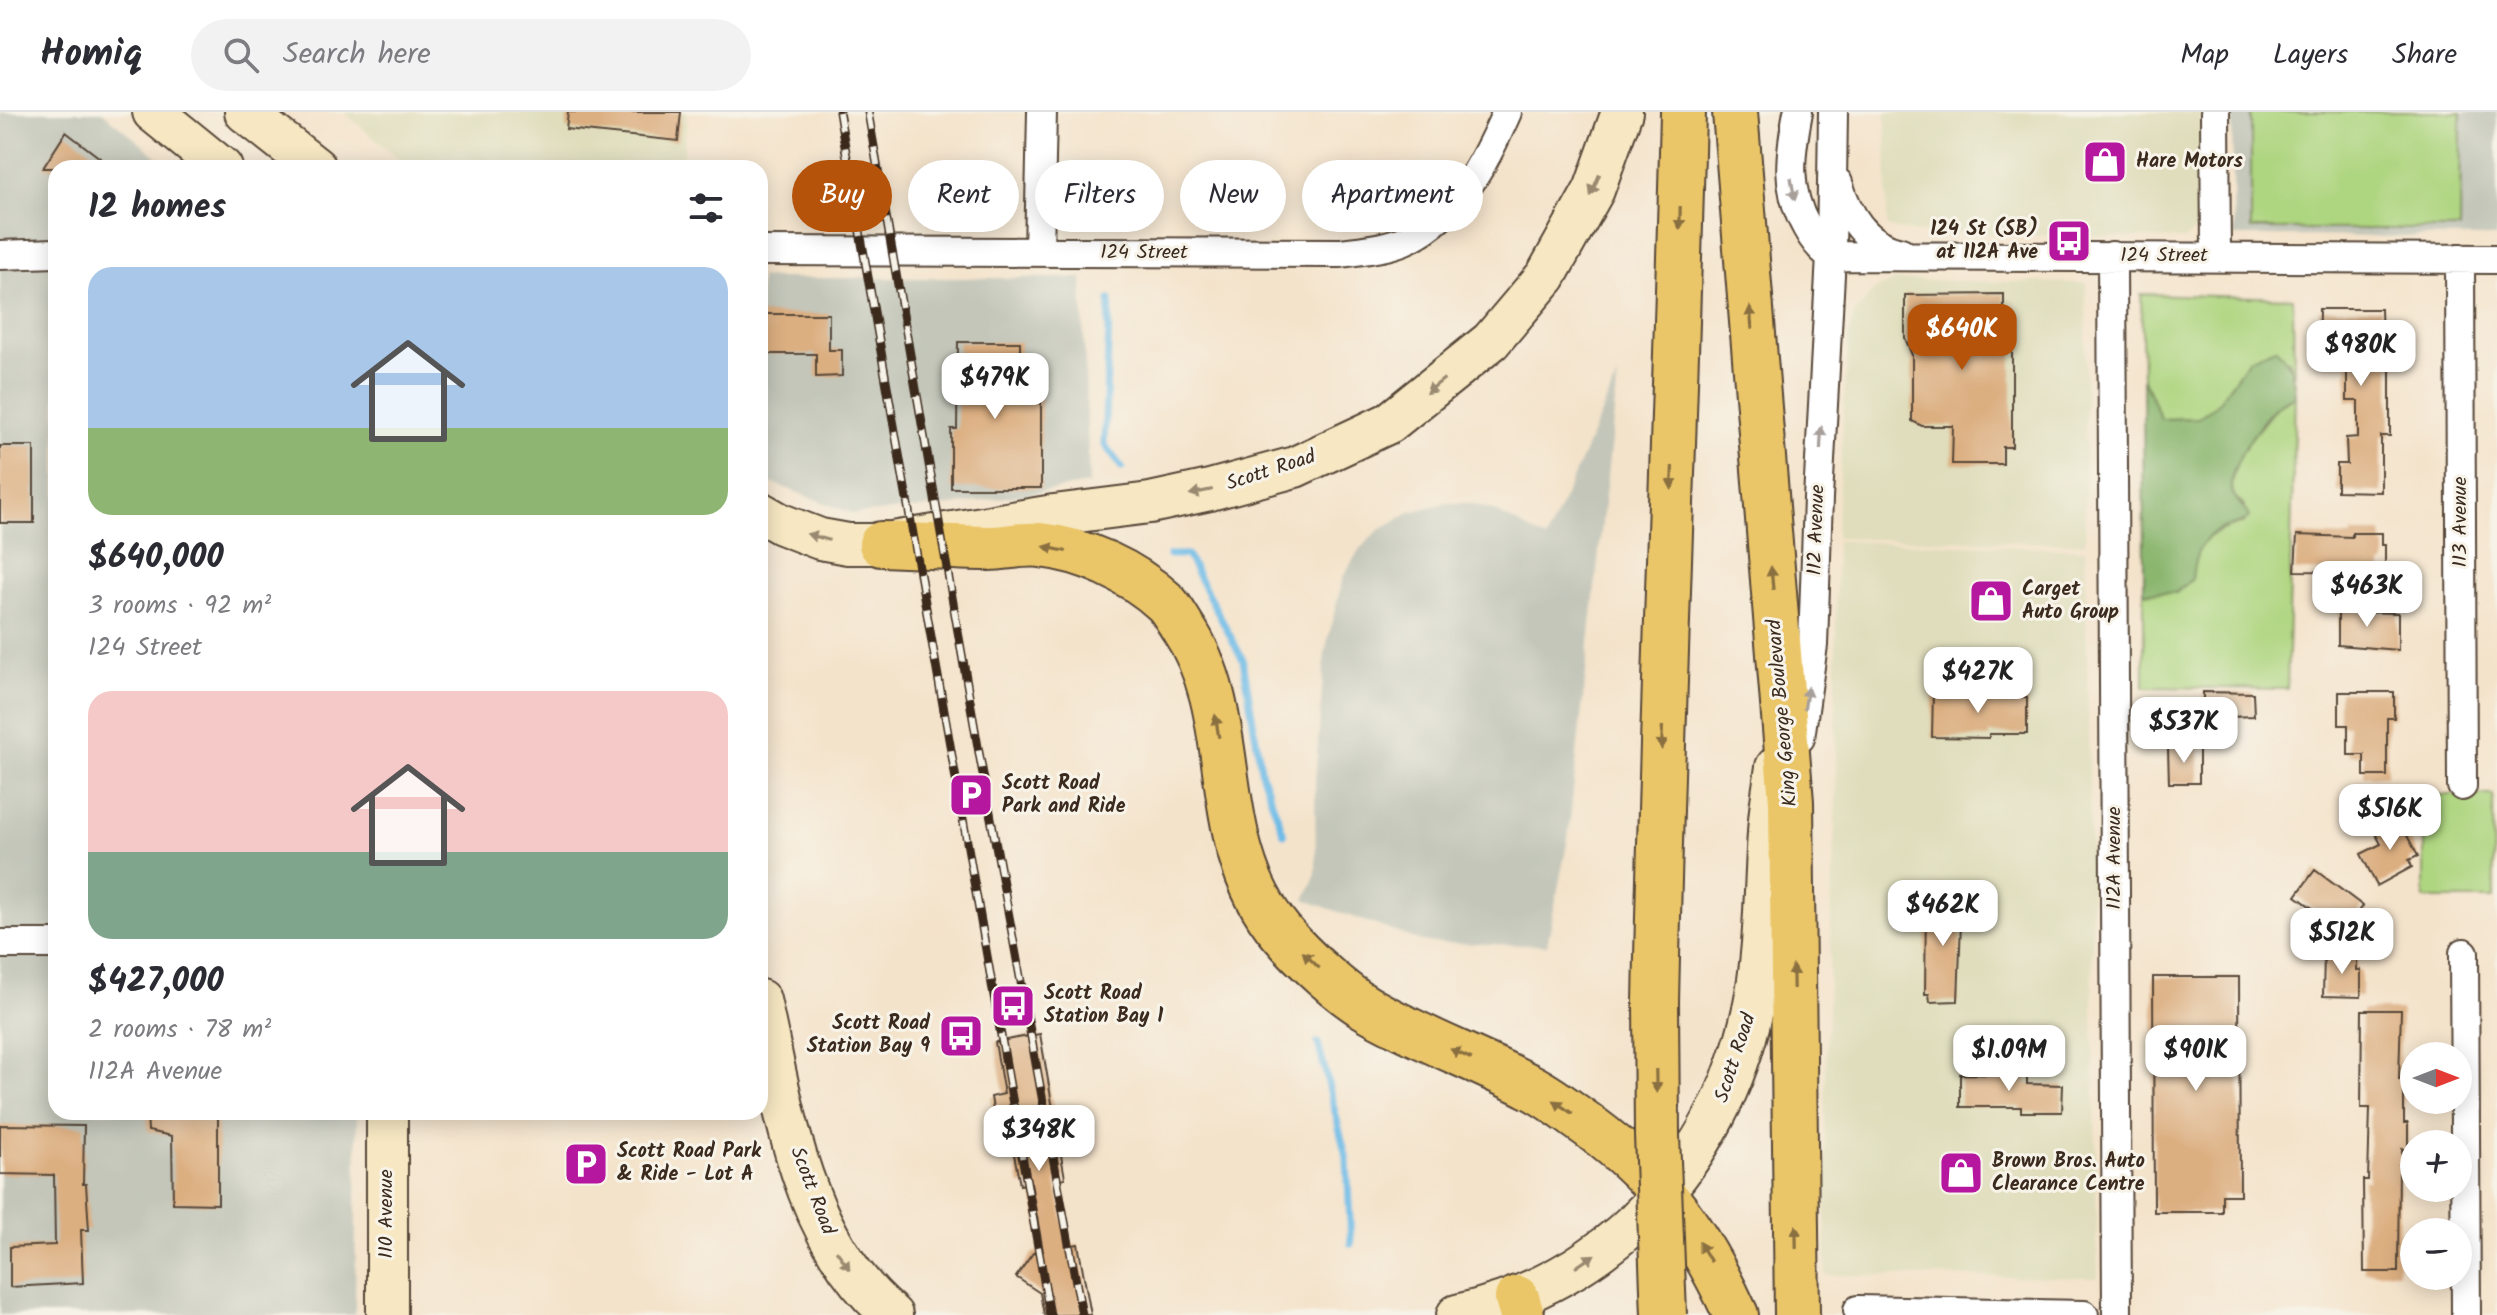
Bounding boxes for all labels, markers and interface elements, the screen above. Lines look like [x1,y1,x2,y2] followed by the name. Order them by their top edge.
[191,19,751,91] search box
[40,25,143,85] text: Homiq
[283,31,431,79] text: Search here
[219,33,263,77] icon: search
[2180,33,2229,78] text: Map
[2273,33,2348,78] text: Layers
[2392,33,2457,78] text: Share
[2081,138,2129,186] shop icon: Hare Motors
[2136,146,2244,178] place label: Hare Motors
[792,160,892,232] chip: Buy
[908,160,1019,232] chip: Rent
[1035,160,1164,232] chip: Filters
[1180,160,1286,232] chip: New
[1302,160,1483,232] chip: Apartment
[1589,173,1602,197] one-way arrow
[1787,177,1799,202] one-way arrow
[88,181,226,235] text: 12 homes
[684,186,728,230] icon: filters
[1674,206,1687,231] one-way arrow
[1930,214,2038,269] place label: 124 St (SB) at 112A Ave
[2045,217,2093,265] bus stop icon: 124 St (SB) at 112A Ave
[1100,237,1188,269] street label: 124 Street
[2120,240,2208,272] street label: 124 Street
[1906,304,2018,372] pin: $640K
[1744,305,1757,330] one-way arrow
[1926,309,1998,351] text: $640K
[336,319,480,463] icon: home
[2305,320,2417,388] pin: $980K
[2325,325,2397,367] text: $980K
[939,353,1051,421] pin: $479K
[960,358,1030,400] text: $479K
[1425,377,1445,393] one-way arrow
[1815,425,1828,450] one-way arrow
[1222,441,1321,500] street label: Scott Road
[1665,466,1678,491] one-way arrow
[2445,477,2477,567] street label: 113 Avenue
[1799,484,1835,576] street label: 112 Avenue
[1189,486,1214,499] one-way arrow
[806,530,830,543] one-way arrow
[88,531,224,585] text: $640,000
[1043,542,1068,554] one-way arrow
[2311,561,2423,629] pin: $463K
[1765,565,1778,590] one-way arrow
[2330,566,2404,608] text: $463K
[2022,574,2119,629] place label: Carget Auto Group
[1967,577,2015,625] shop icon: Carget Auto Group
[88,585,271,627] text: 3 rooms · 92 m²
[1759,617,1807,808] street label: King George Boulevard
[88,627,202,669] text: 124 Street
[1922,647,2034,715] pin: $427K
[1942,652,2014,694] text: $427K
[1800,685,1813,710] one-way arrow
[2128,697,2240,765] pin: $537K
[2149,702,2219,744] text: $537K
[1211,713,1223,738] one-way arrow
[1655,726,1668,751] one-way arrow
[336,743,480,887] icon: home
[1002,768,1126,823] place label: Scott Road Park and Ride
[947,771,995,819] parking icon: Scott Road Park and Ride
[2334,784,2446,852] pin: $516K
[2357,789,2423,831] text: $516K
[2099,806,2131,910] street label: 112A Avenue
[1887,880,1999,948] pin: $462K
[1906,885,1980,927] text: $462K
[2286,908,2398,976] pin: $512K
[2308,913,2376,955] text: $512K
[1302,952,1321,970] one-way arrow
[88,955,224,1009] text: $427,000
[1787,964,1799,989] one-way arrow
[1044,978,1163,1033] place label: Scott Road Station Bay 1
[989,982,1037,1030] bus stop icon: Scott Road Station Bay 1
[807,1008,931,1063] place label: Scott Road Station Bay 9
[1707,1008,1766,1107] street label: Scott Road
[88,1009,271,1051] text: 2 rooms · 78 m²
[937,1012,985,1060] bus stop icon: Scott Road Station Bay 9
[1944,1025,2074,1093] pin: $1.09M
[2140,1025,2252,1093] pin: $901K
[1971,1030,2047,1072] text: $1.09M
[2163,1030,2229,1072] text: $901K
[2400,1042,2472,1114] north arrow
[2400,1042,2472,1290] map controls
[1449,1047,1473,1061] one-way arrow
[88,1051,222,1093] text: 112A Avenue
[1650,1069,1662,1094] one-way arrow
[1552,1100,1573,1115] one-way arrow
[983,1105,1095,1173] pin: $348K
[1002,1110,1076,1152] text: $348K
[2400,1130,2472,1202] button: +
[617,1136,762,1191] place label: Scott Road Park & Ride - Lot A
[562,1140,610,1188] parking icon: Scott Road Park & Ride - Lot A
[781,1142,844,1241] street label: Scott Road
[1992,1146,2145,1201] place label: Brown Bros. Auto Clearance Centre
[1937,1149,1985,1197] shop icon: Brown Bros. Auto Clearance Centre
[371,1169,403,1259] street label: 110 Avenue
[2400,1218,2472,1290] button: −
[1790,1224,1802,1249] one-way arrow
[1698,1241,1712,1263] one-way arrow
[835,1249,850,1270] one-way arrow
[1574,1254,1596,1268] one-way arrow

